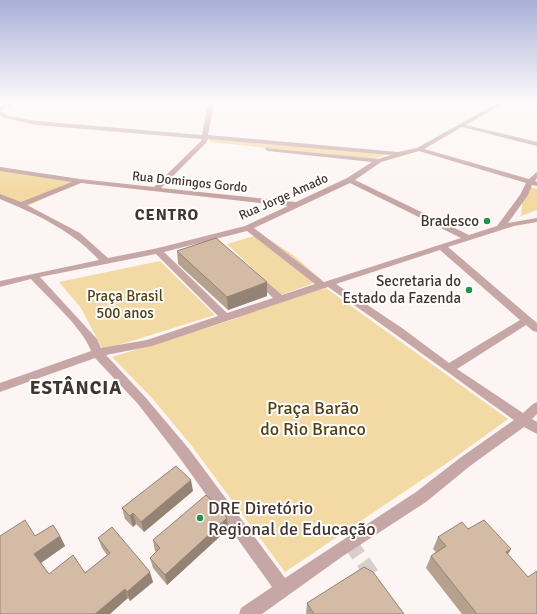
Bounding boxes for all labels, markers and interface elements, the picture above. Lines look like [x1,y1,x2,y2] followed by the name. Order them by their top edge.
[131,168,249,196] street label: Rua Domingos Gordo
[236,170,331,224] street label: Rua Jorge Amado
[135,205,199,225] district label: CENTRO
[420,212,479,230] place label: Bradesco
[482,216,492,226] marker: Bradesco
[343,272,461,307] place label: Secretaria do Estado da Fazenda
[464,285,474,295] marker: Secretaria do Estado da Fazenda
[87,287,163,322] park label: Praça Brasil 500 anos
[30,376,122,400] district label: ESTÂNCIA
[260,397,366,440] park label: Praça Barão do Rio Branco
[208,497,376,540] place label: DRE Diretório Regional de Educação
[195,513,205,523] marker: DRE Diretório Regional de Educação

